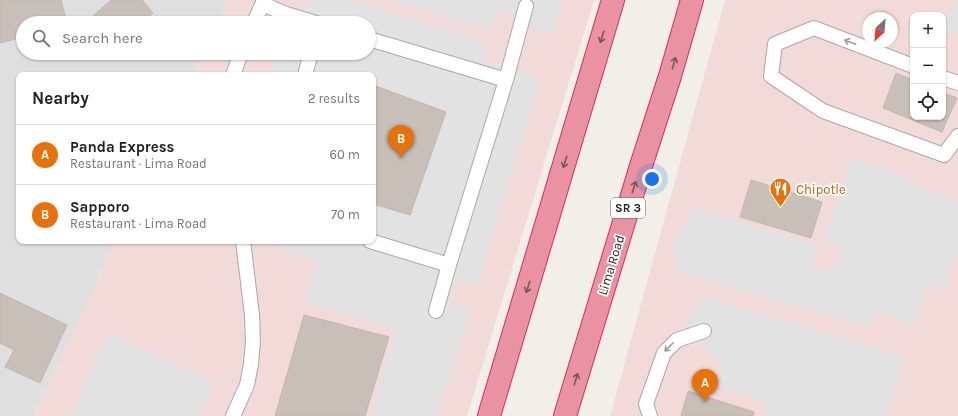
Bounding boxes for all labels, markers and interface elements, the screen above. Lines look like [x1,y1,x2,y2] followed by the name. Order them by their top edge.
[862,12,898,48] north arrow
[910,12,946,120] map controls
[910,12,946,48] button: +
[16,16,376,60] search box
[30,27,52,49] icon: search
[62,29,143,47] text: Search here
[598,31,605,44] one-way arrow
[845,37,857,45] one-way arrow
[910,48,946,84] button: −
[671,57,678,70] one-way arrow
[910,84,946,120] button: locate
[32,88,89,108] text: Nearby
[308,91,360,106] text: 2 results
[388,125,414,158] pin: B
[70,138,175,156] text: Panda Express
[41,147,49,162] text: A
[330,147,360,162] text: 60 m
[561,155,568,168] one-way arrow
[70,156,207,171] text: Restaurant · Lima Road
[642,169,662,189] your location
[768,176,794,209] restaurant icon: Chipotle
[631,181,638,194] one-way arrow
[796,182,846,197] place label: Chipotle
[70,198,130,216] text: Sapporo
[611,198,645,218] road number: SR 3
[41,207,49,222] text: B
[331,207,360,222] text: 70 m
[70,216,207,231] text: Restaurant · Lima Road
[595,233,627,297] street label: Lima Road
[524,280,531,293] one-way arrow
[664,342,674,352] one-way arrow
[692,369,718,402] pin: A
[573,372,580,385] one-way arrow

